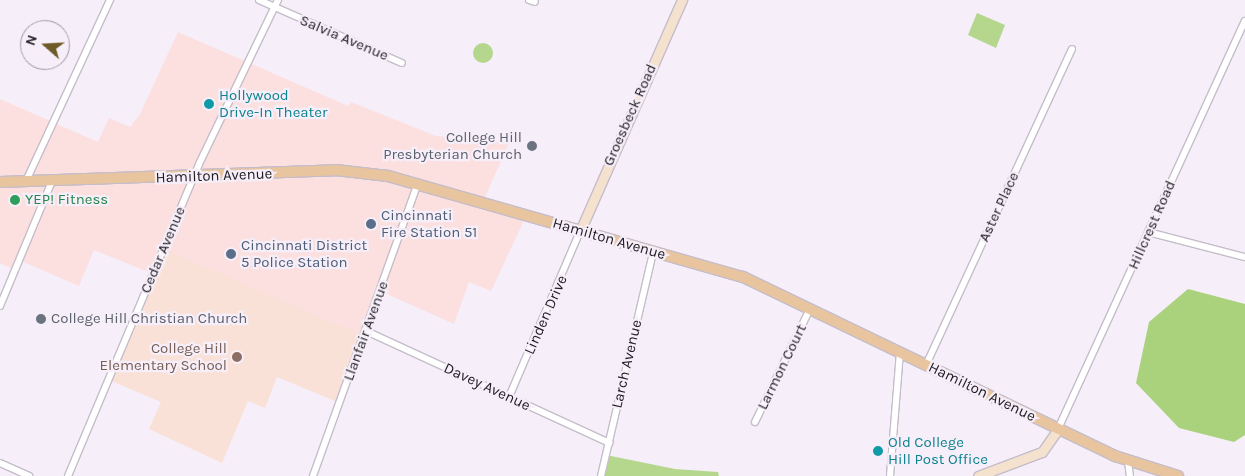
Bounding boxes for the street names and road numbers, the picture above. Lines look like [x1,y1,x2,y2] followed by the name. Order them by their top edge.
[297,11,391,65] street label: Salvia Avenue
[599,61,661,169] street label: Groesbeck Road
[155,165,273,187] street label: Hamilton Avenue
[975,169,1023,245] street label: Aster Place
[1124,178,1180,272] street label: Hillcrest Road
[137,204,189,296] street label: Cedar Avenue
[550,214,668,264] street label: Hamilton Avenue
[521,273,571,357] street label: Linden Drive
[340,279,392,383] street label: Llanfair Avenue
[608,318,646,410] street label: Larch Avenue
[754,321,810,413] street label: Larmon Court
[926,358,1038,426] street label: Hamilton Avenue
[441,359,533,415] street label: Davey Avenue

